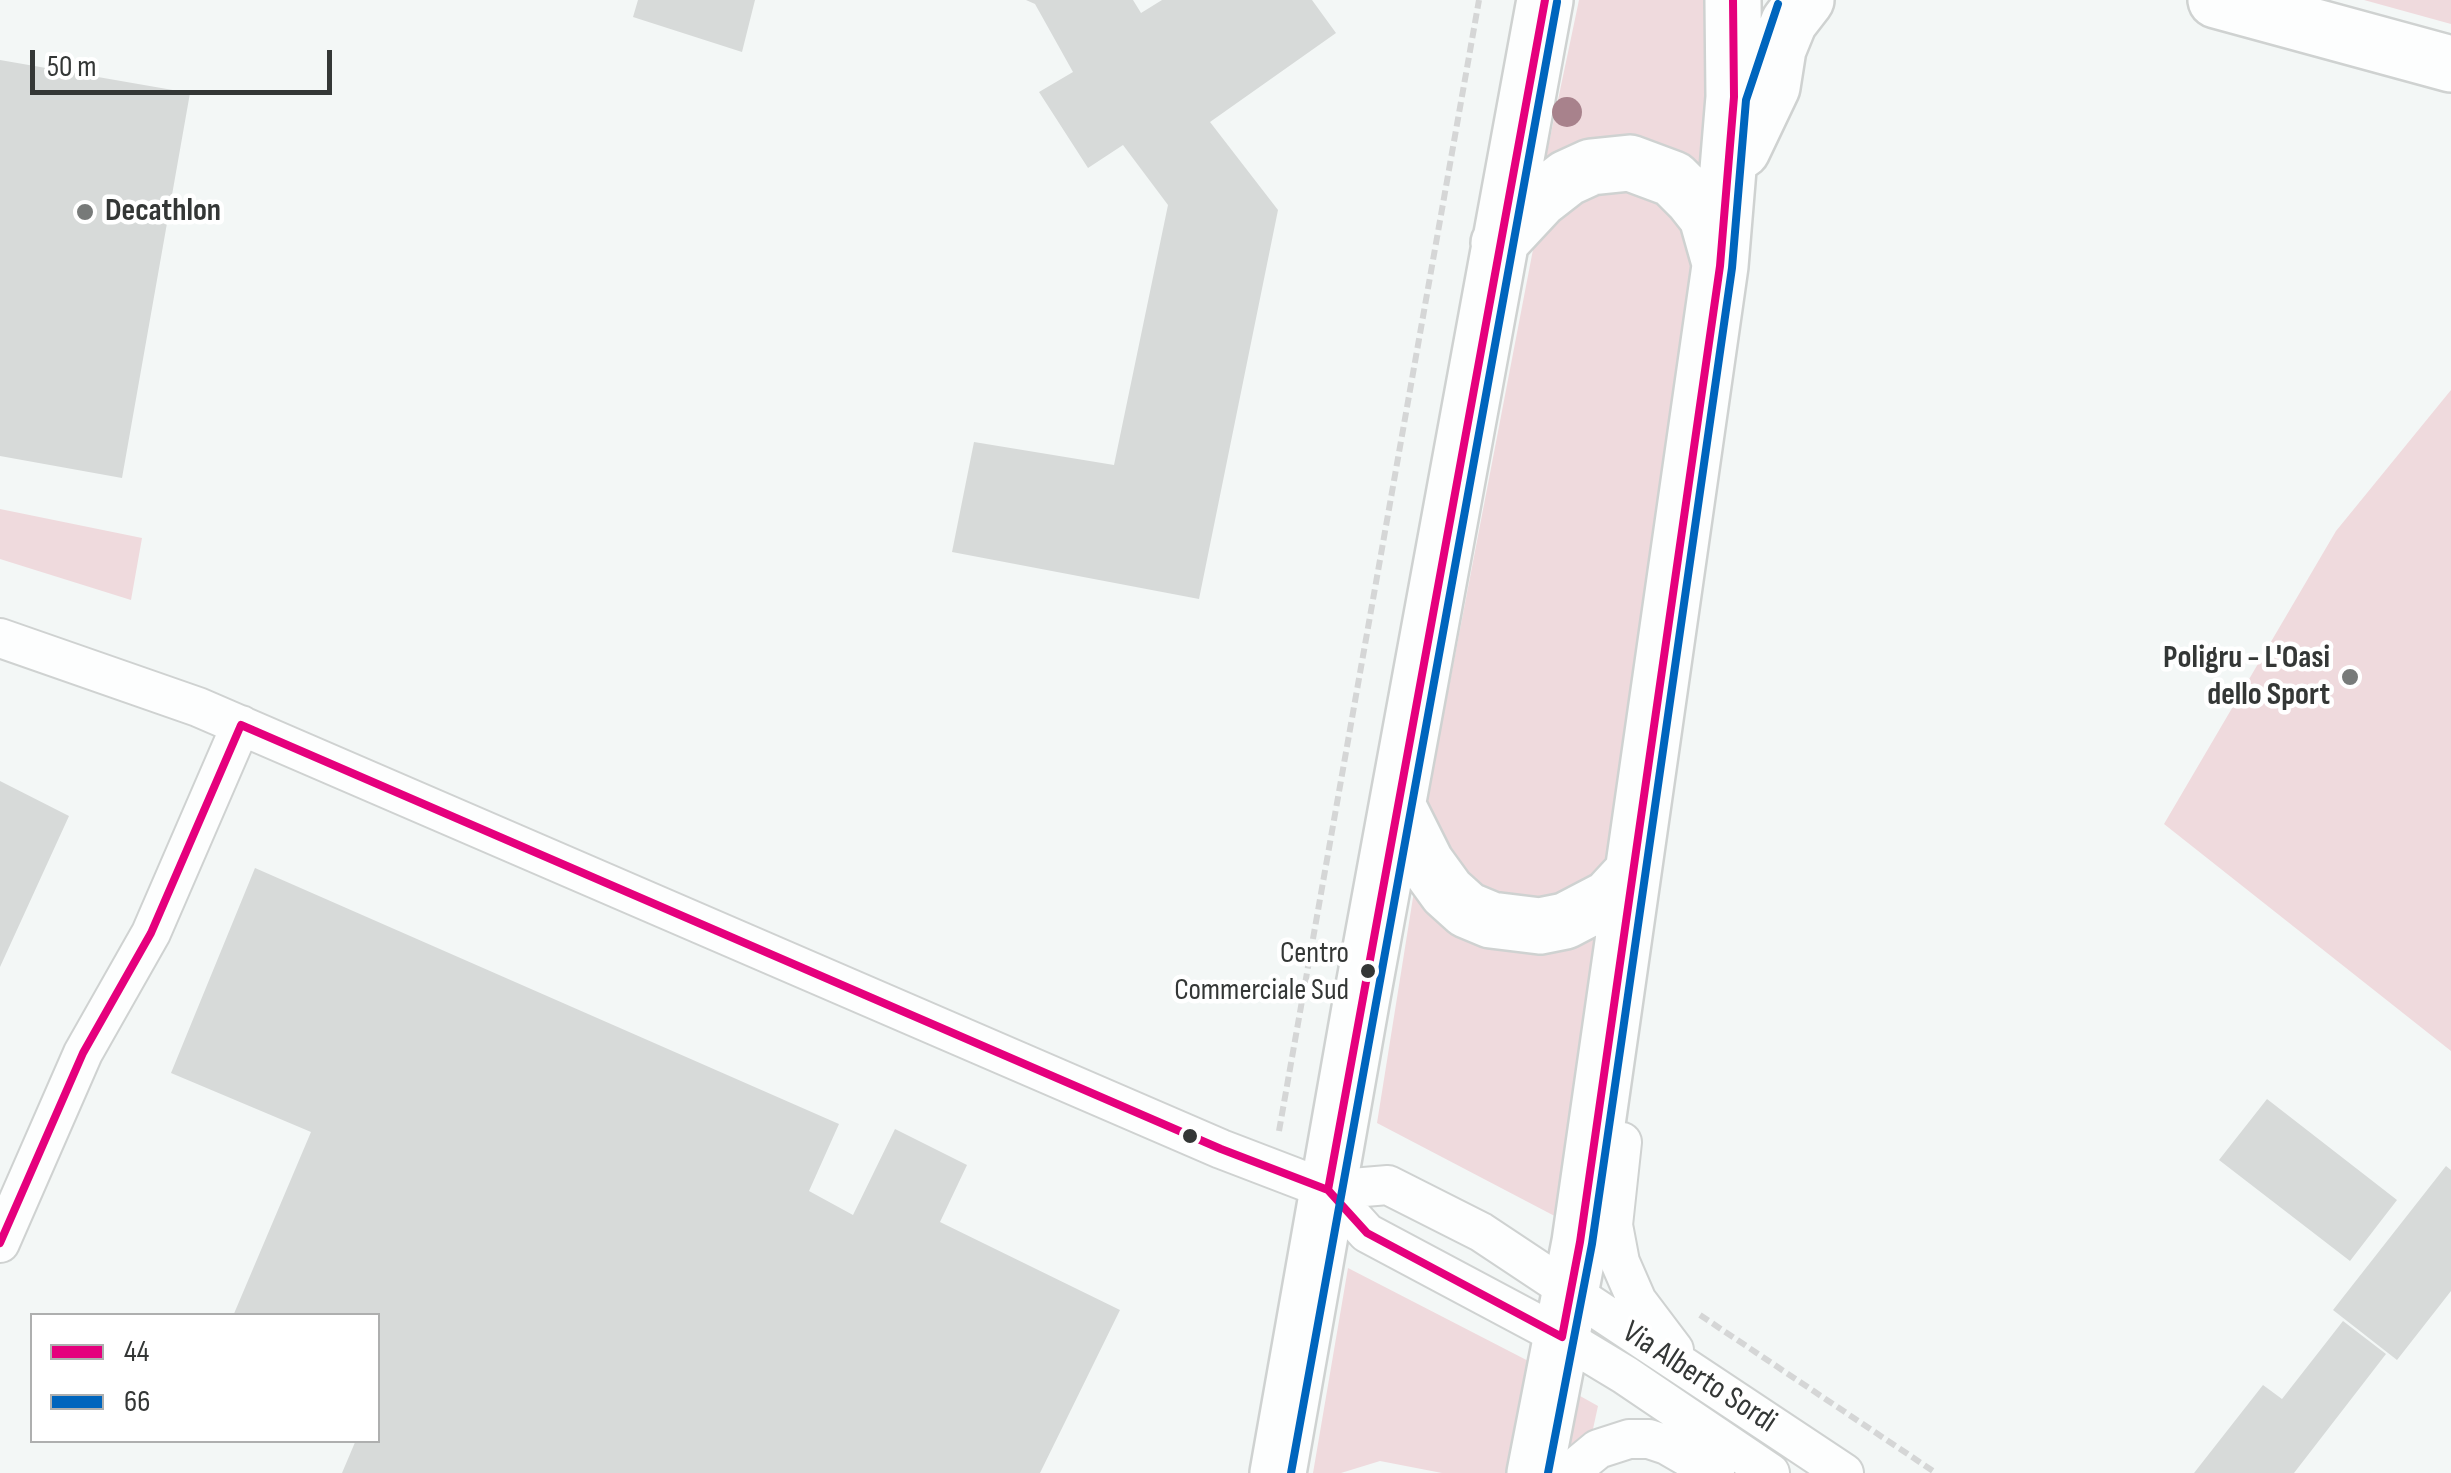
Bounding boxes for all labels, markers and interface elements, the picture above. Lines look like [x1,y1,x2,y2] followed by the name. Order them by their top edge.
[35,30,338,92] scale bar
[47,49,96,85] text: 50 m
[105,193,221,231] place label: Decathlon
[74,201,96,223] marker: Decathlon
[2163,640,2330,715] place label: Poligru - L'Oasi dello Sport
[2339,666,2361,688] marker: Poligru - L'Oasi dello Sport
[1174,936,1349,1006] place label: Centro Commerciale Sud
[1358,961,1378,981] marker: Centro Commerciale Sud
[1180,1126,1200,1146] unlabelled marker
[30,1313,380,1443] legend
[1615,1314,1783,1442] street label: Via Alberto Sordi
[124,1334,149,1370] text: 44
[124,1384,150,1420] text: 66

